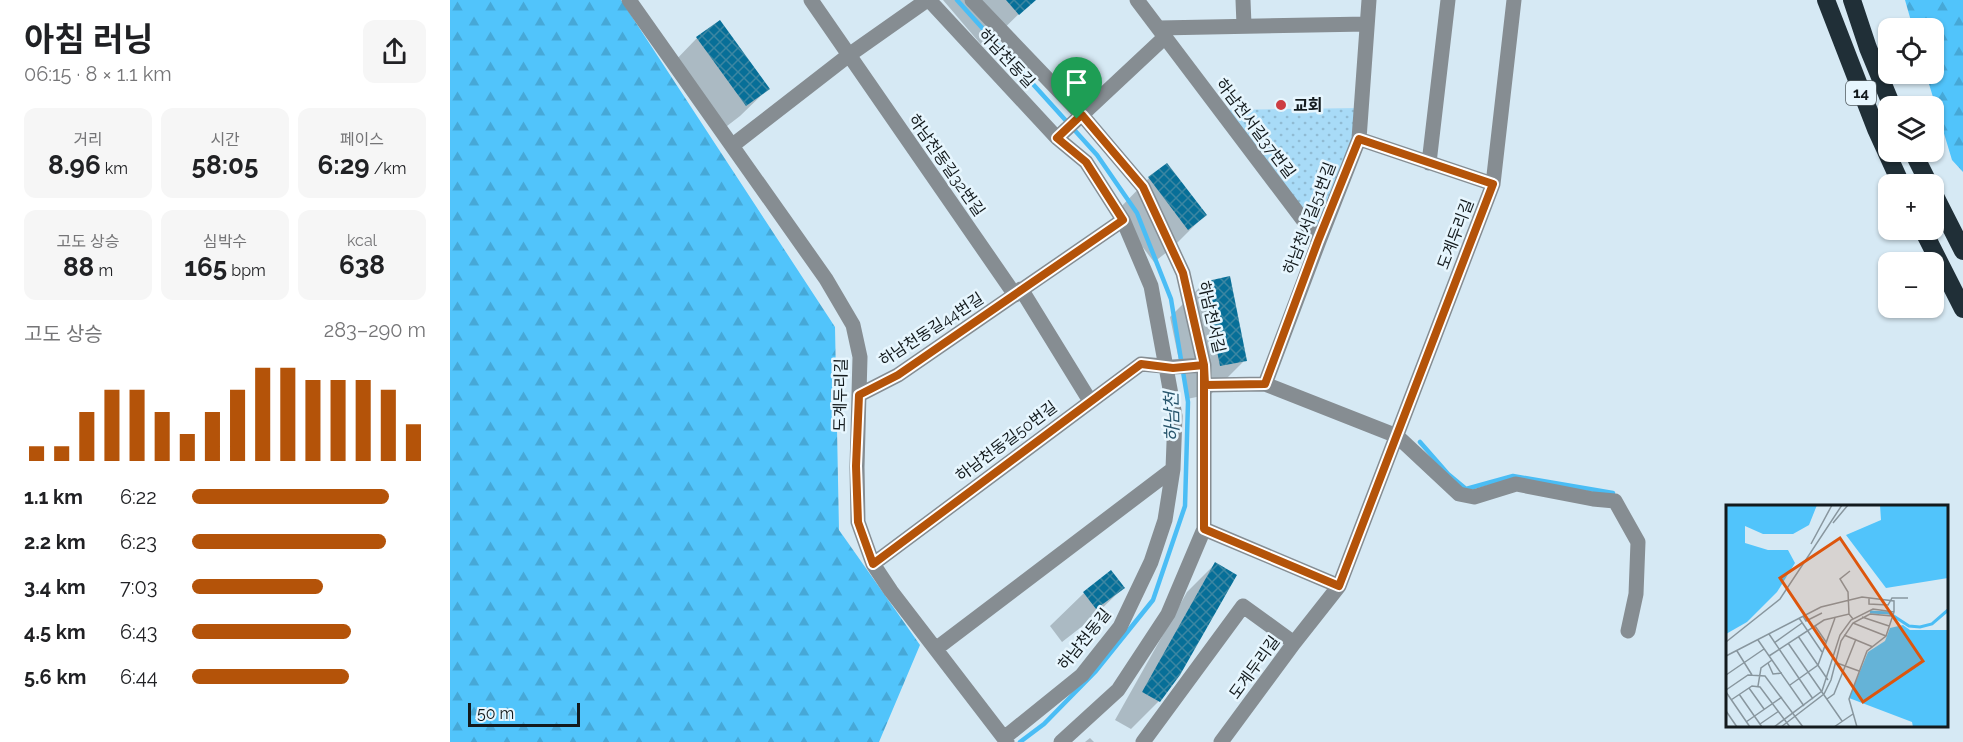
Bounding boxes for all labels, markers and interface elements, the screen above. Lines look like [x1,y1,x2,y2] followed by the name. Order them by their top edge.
[1878,18,1944,318] map controls
[1878,18,1944,84] button: locate
[24,20,153,59] text: 아침 러닝
[363,20,426,83] button: share
[975,25,1039,92] street label: 하남천동길
[1051,57,1102,119] pin
[24,62,172,86] text: 06:15 · 8 × 1.1 km
[1060,66,1093,99] icon: arrive
[1212,75,1299,182] street label: 하남천서길37번길
[1846,81,1876,105] road number: 14
[1293,96,1322,115] place label: 교회
[1878,96,1944,162] button: layers
[1274,98,1288,112] marker: 교회
[904,111,989,220] street label: 하남천동길32번길
[73,130,103,149] text: 거리
[210,130,240,149] text: 시간
[340,130,384,149] text: 페이스
[48,150,101,180] text: 8.96
[192,150,258,180] text: 58:05
[317,150,370,180] text: 6:29
[101,159,128,178] text: km
[370,159,407,178] text: /km
[1279,159,1340,277] street label: 하남천서길51번길
[1878,174,1944,240] button: +
[1433,196,1478,272] street label: 도계두리길
[347,231,377,250] text: kcal
[57,232,119,251] text: 고도 상승
[203,232,247,251] text: 심박수
[339,250,385,280] text: 638
[63,252,94,282] text: 88
[184,252,227,282] text: 165
[1878,252,1944,318] button: −
[94,261,113,280] text: m
[227,261,266,280] text: bpm
[1194,279,1229,355] street label: 하남천서길
[876,289,987,370] street label: 하남천동길44번길
[324,318,426,342] text: 283–290 m
[24,322,103,346] text: 고도 상승
[830,358,851,432] street label: 도계두리길
[1161,390,1182,442] water label: 하남천
[952,397,1061,486] street label: 하남천동길50번길
[24,485,83,509] text: 1.1 km
[120,485,157,509] text: 6:22
[1726,505,1948,727] inset map
[24,530,86,554] text: 2.2 km
[120,530,157,554] text: 6:23
[24,575,86,599] text: 3.4 km
[120,575,157,599] text: 7:03
[1054,605,1115,674] street label: 하남천동길
[24,620,86,644] text: 4.5 km
[120,620,157,644] text: 6:43
[1225,632,1284,703] street label: 도계두리길
[24,665,86,689] text: 5.6 km
[120,665,158,689] text: 6:44
[468,700,580,728] scale bar
[477,704,514,723] text: 50 m

